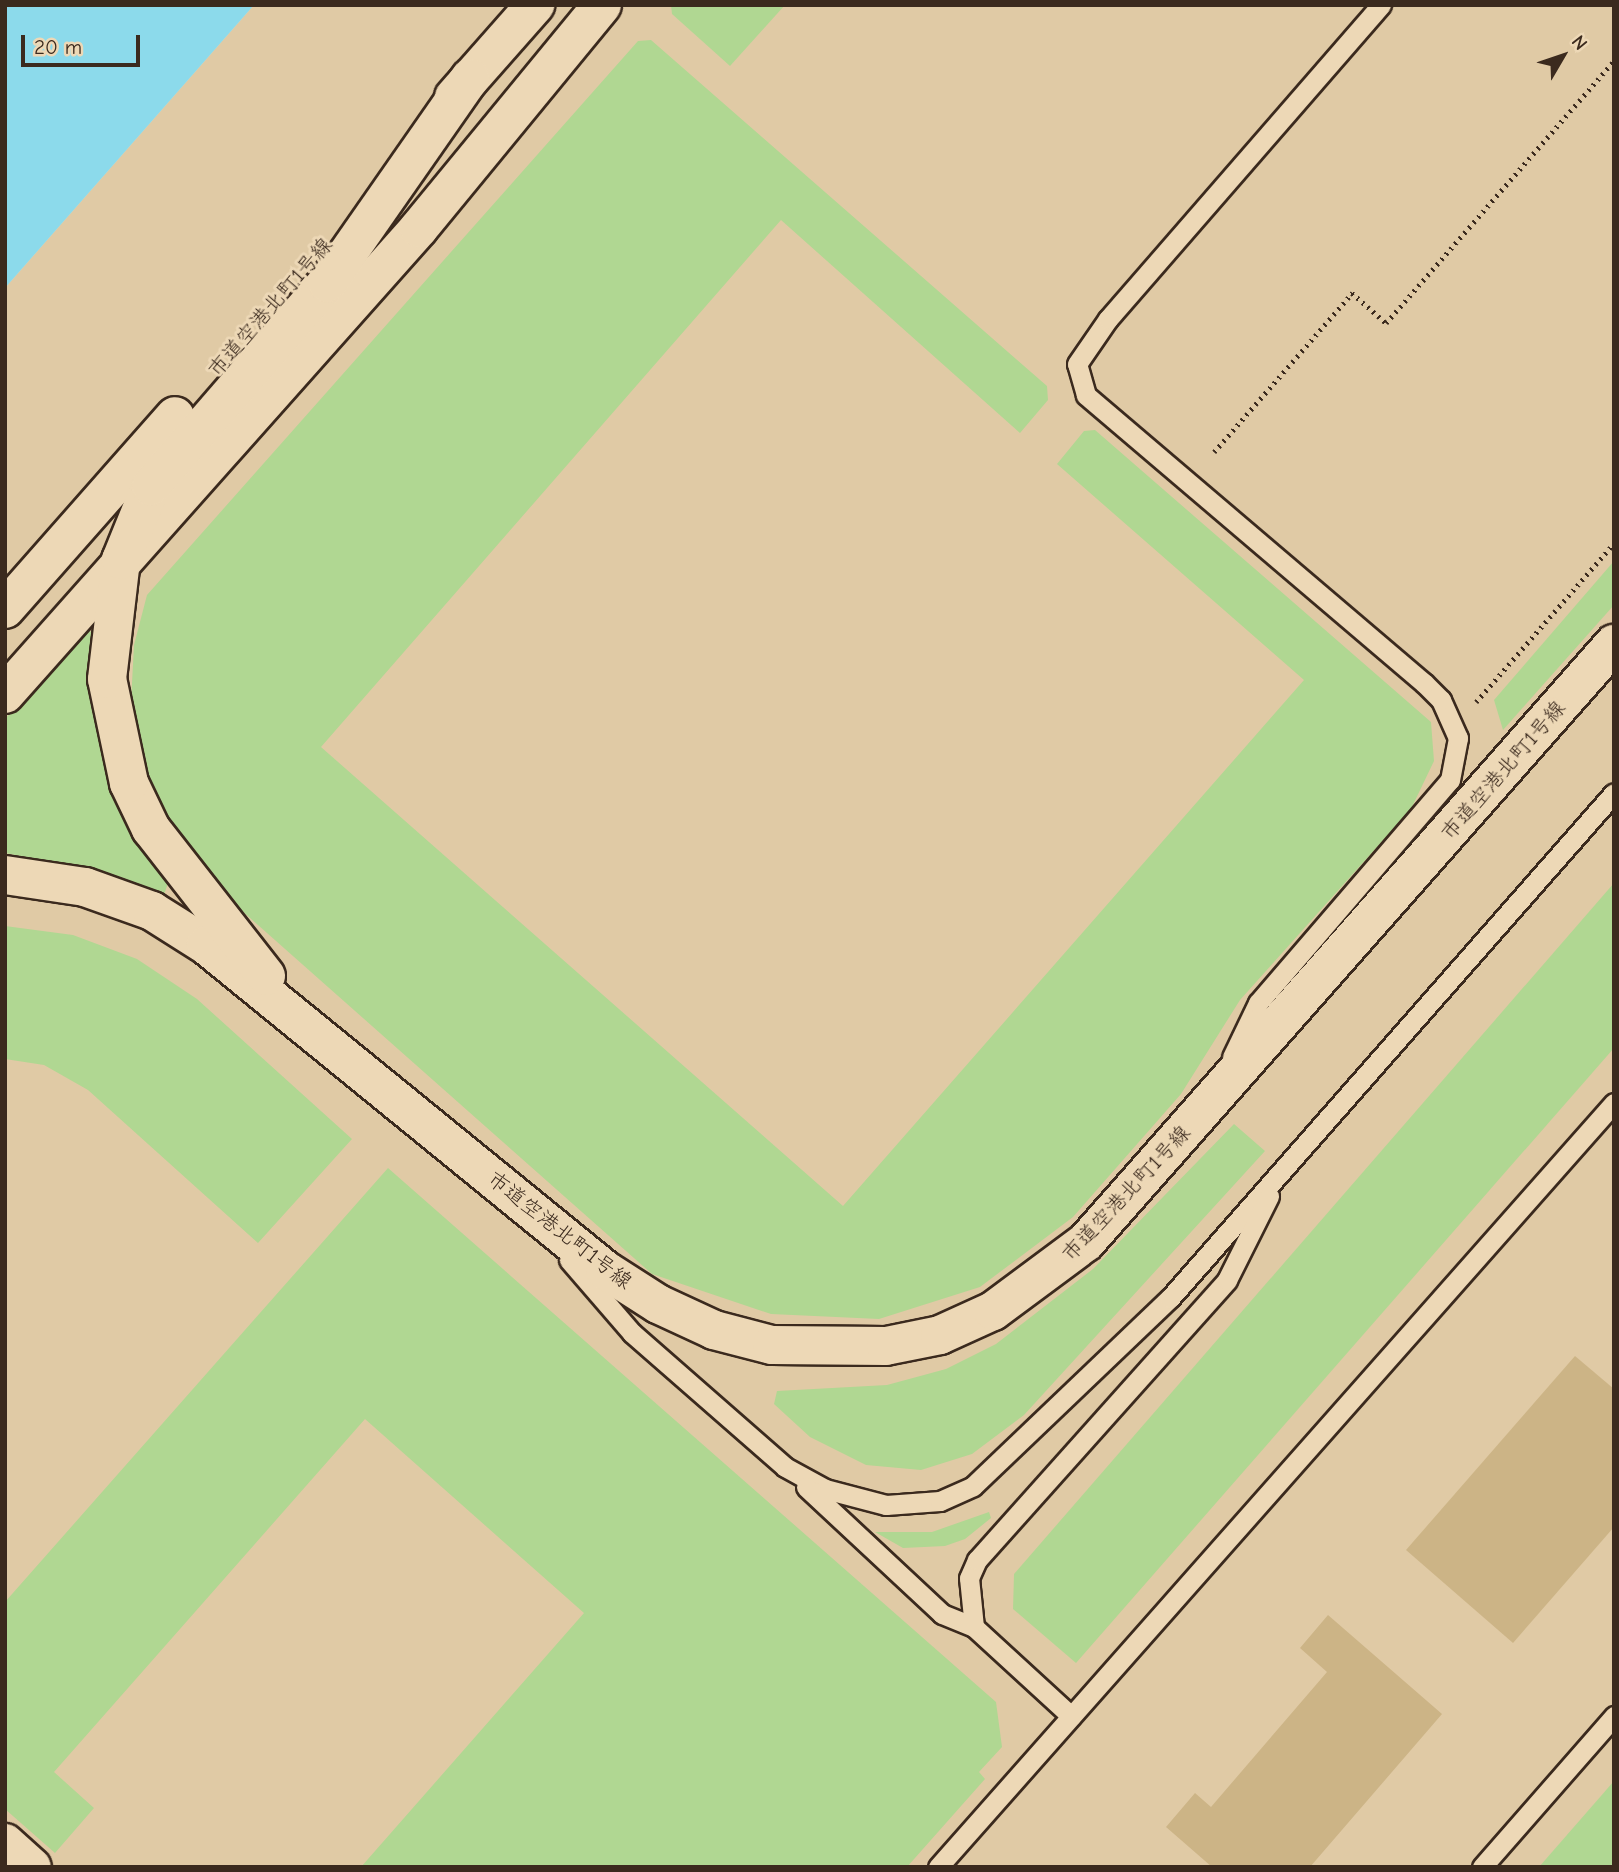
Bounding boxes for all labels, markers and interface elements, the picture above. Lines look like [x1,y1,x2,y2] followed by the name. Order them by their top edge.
[24,21,144,65] scale bar
[1528,21,1598,91] north arrow
[1567,31,1592,55] text: N
[34,35,82,59] text: 20 m
[203,232,337,382] street label: 市道空港北町1号線
[1436,695,1570,845] street label: 市道空港北町1号線
[1057,1120,1195,1266] street label: 市道空港北町1号線
[483,1166,637,1294] street label: 市道空港北町1号線

